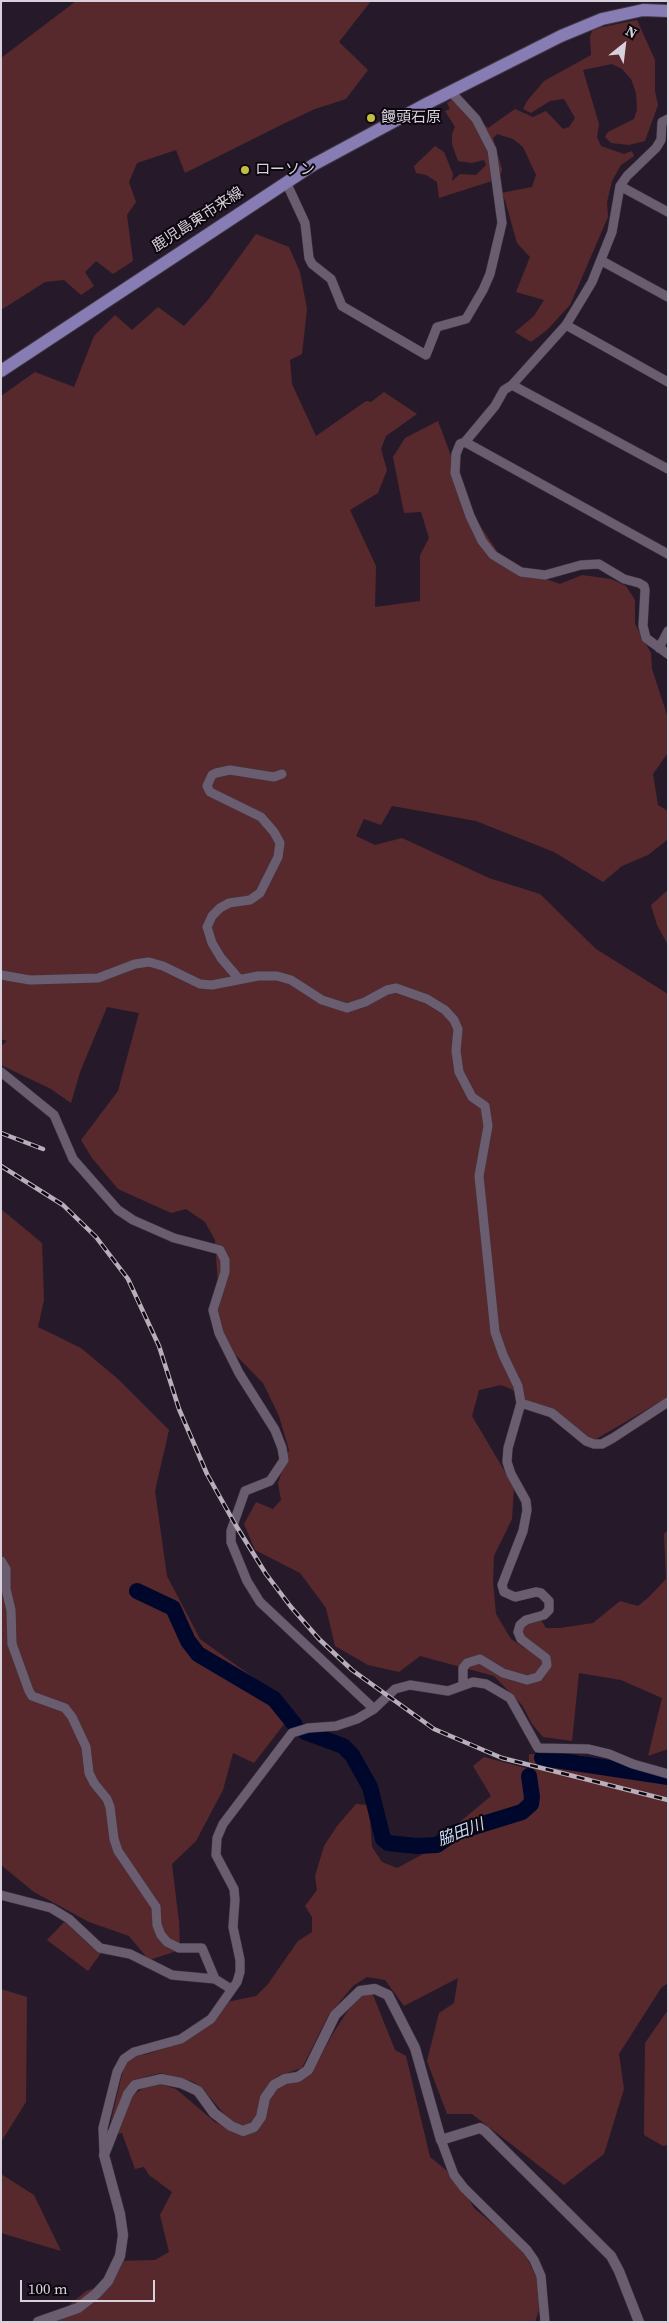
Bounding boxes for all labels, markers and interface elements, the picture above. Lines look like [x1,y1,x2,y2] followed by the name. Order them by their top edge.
[599,20,649,70] north arrow
[622,21,641,43] text: N
[381,109,441,127] place label: 饅頭石原
[365,112,377,124] marker: 饅頭石原
[255,161,315,179] place label: ローソン
[239,164,251,176] marker: ローソン
[149,184,247,256] street label: 鹿児島東市来線
[435,1815,487,1851] water label: 脇田川
[22,2270,158,2302] scale bar
[28,2278,68,2299] text: 100 m

